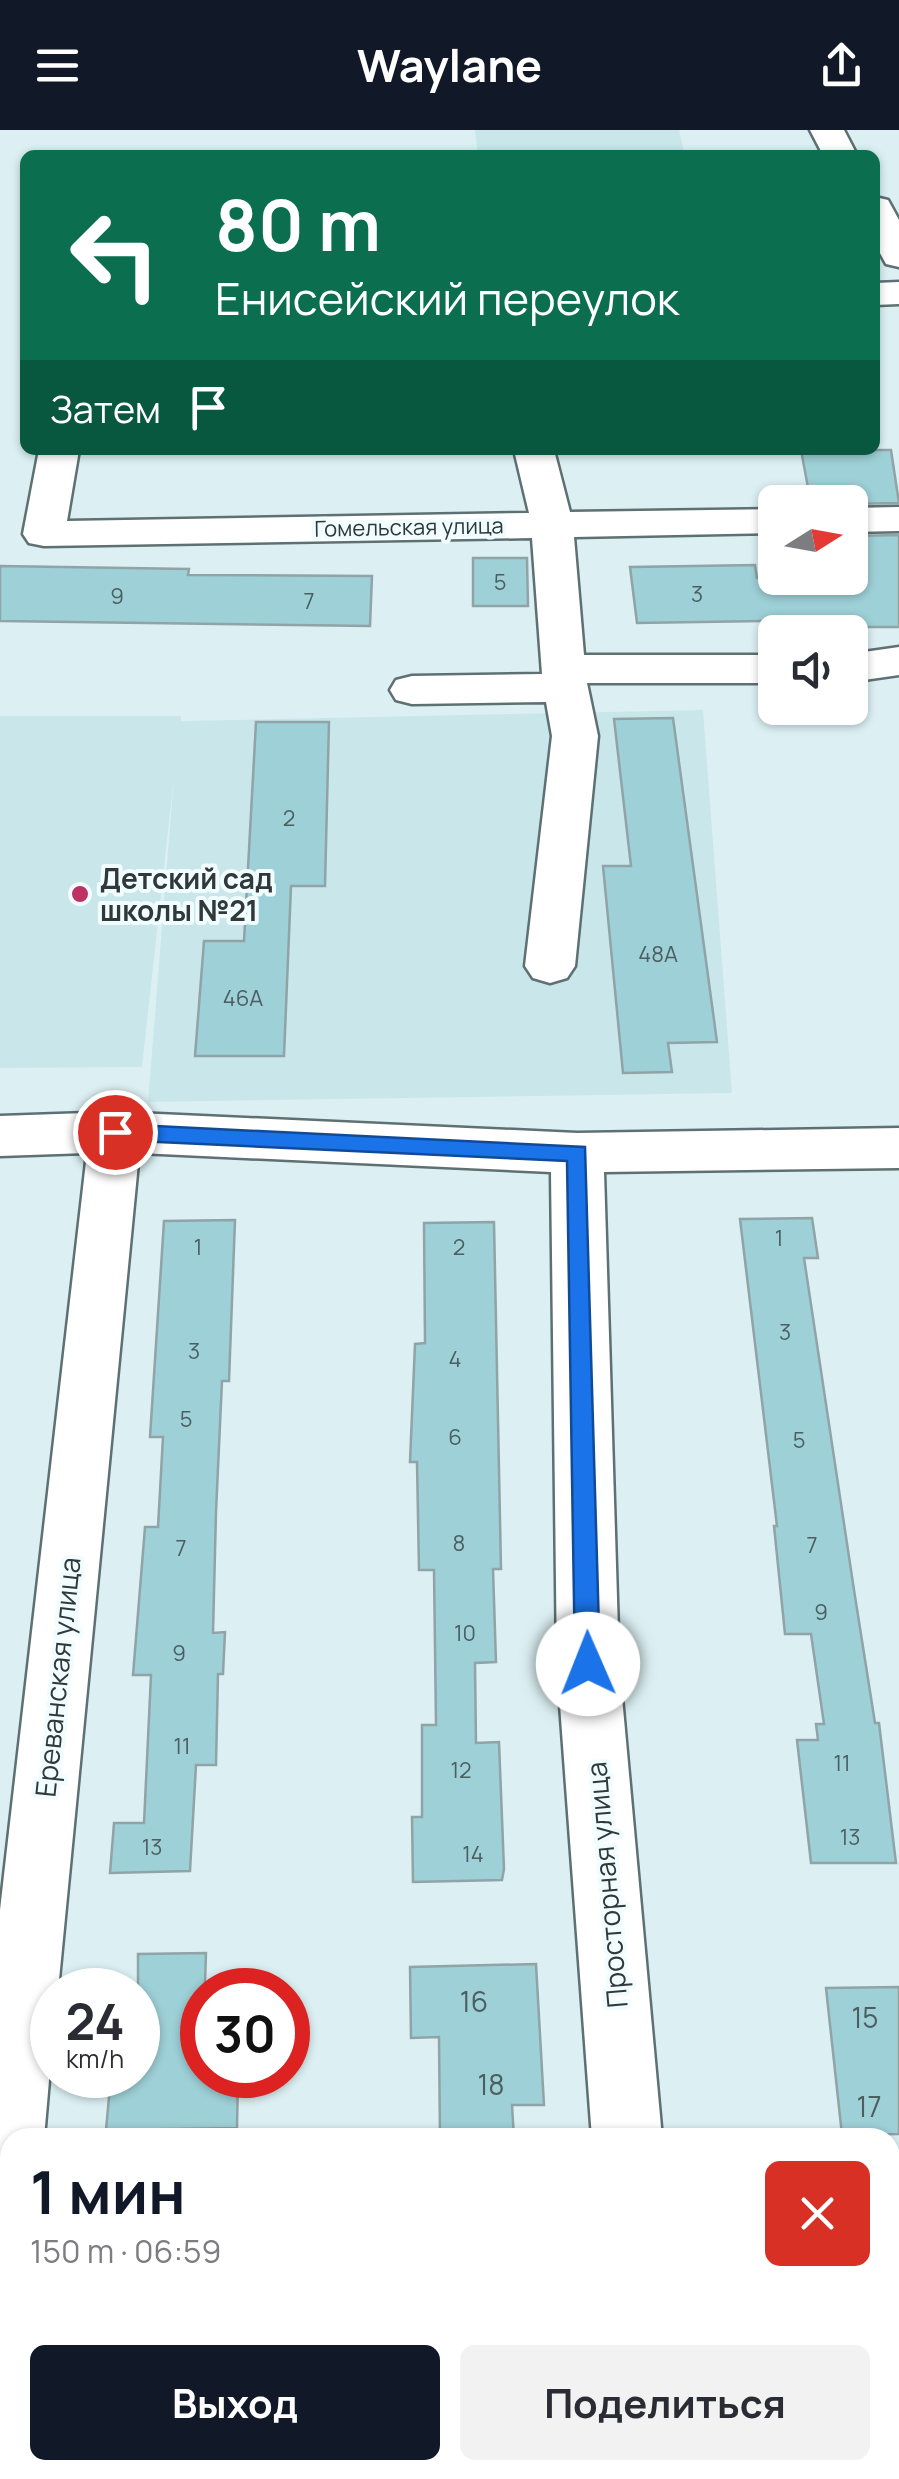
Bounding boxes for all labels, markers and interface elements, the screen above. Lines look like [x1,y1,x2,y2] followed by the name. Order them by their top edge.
[357,34,542,96] text: Waylane
[30,38,85,93] icon: menu
[814,38,869,93] icon: share
[215,176,381,272] text: 80 m
[50,190,180,320] icon: left
[215,267,679,329] text: Енисейский переулок
[181,380,236,435] icon: arrive
[50,382,161,434] text: Затем
[758,485,868,595] north arrow
[758,485,868,725] map controls
[314,510,504,544] street label: Гомельская улица
[494,567,506,597] house number: 5
[691,579,703,609] house number: 3
[110,581,124,611] house number: 9
[303,586,315,616] house number: 7
[758,615,868,725] button: sound
[283,803,295,833] house number: 2
[100,859,273,929] place label: Детский сад школы №21
[69,883,91,905] marker: Детский сад школы №21
[638,939,678,969] house number: 48А
[223,983,263,1013] house number: 46А
[73,1090,158,1175] pin
[88,1105,143,1160] icon: arrive
[775,1223,783,1253] house number: 1
[194,1232,202,1262] house number: 1
[453,1232,465,1262] house number: 2
[779,1317,791,1347] house number: 3
[188,1336,200,1366] house number: 3
[449,1344,461,1374] house number: 4
[180,1404,192,1434] house number: 5
[448,1422,462,1452] house number: 6
[793,1425,805,1455] house number: 5
[453,1528,465,1558] house number: 8
[806,1530,818,1560] house number: 7
[175,1533,187,1563] house number: 7
[26,1555,88,1799] street label: Ереванская улица
[814,1597,828,1627] house number: 9
[536,1612,640,1716] position arrow
[454,1618,476,1648] house number: 10
[172,1638,186,1668] house number: 9
[173,1731,191,1761] house number: 11
[833,1748,851,1778] house number: 11
[450,1755,472,1785] house number: 12
[576,1760,636,2010] street label: Просторная улица
[840,1822,860,1852] house number: 13
[142,1832,162,1862] house number: 13
[462,1839,484,1869] house number: 14
[180,1968,310,2098] speed limit sign: 30
[460,1982,488,2020] house number: 16
[65,1987,125,2055] text: 24
[851,1998,879,2036] house number: 15
[66,2041,124,2076] text: km/h
[477,2065,505,2103] house number: 18
[857,2087,881,2125] house number: 17
[30,2150,186,2232] text: 1 мин
[765,2161,870,2266] button: close
[30,2229,221,2273] text: 150 m · 06:59
[30,2345,440,2460] button: Выход
[460,2345,870,2460] button: Поделиться

